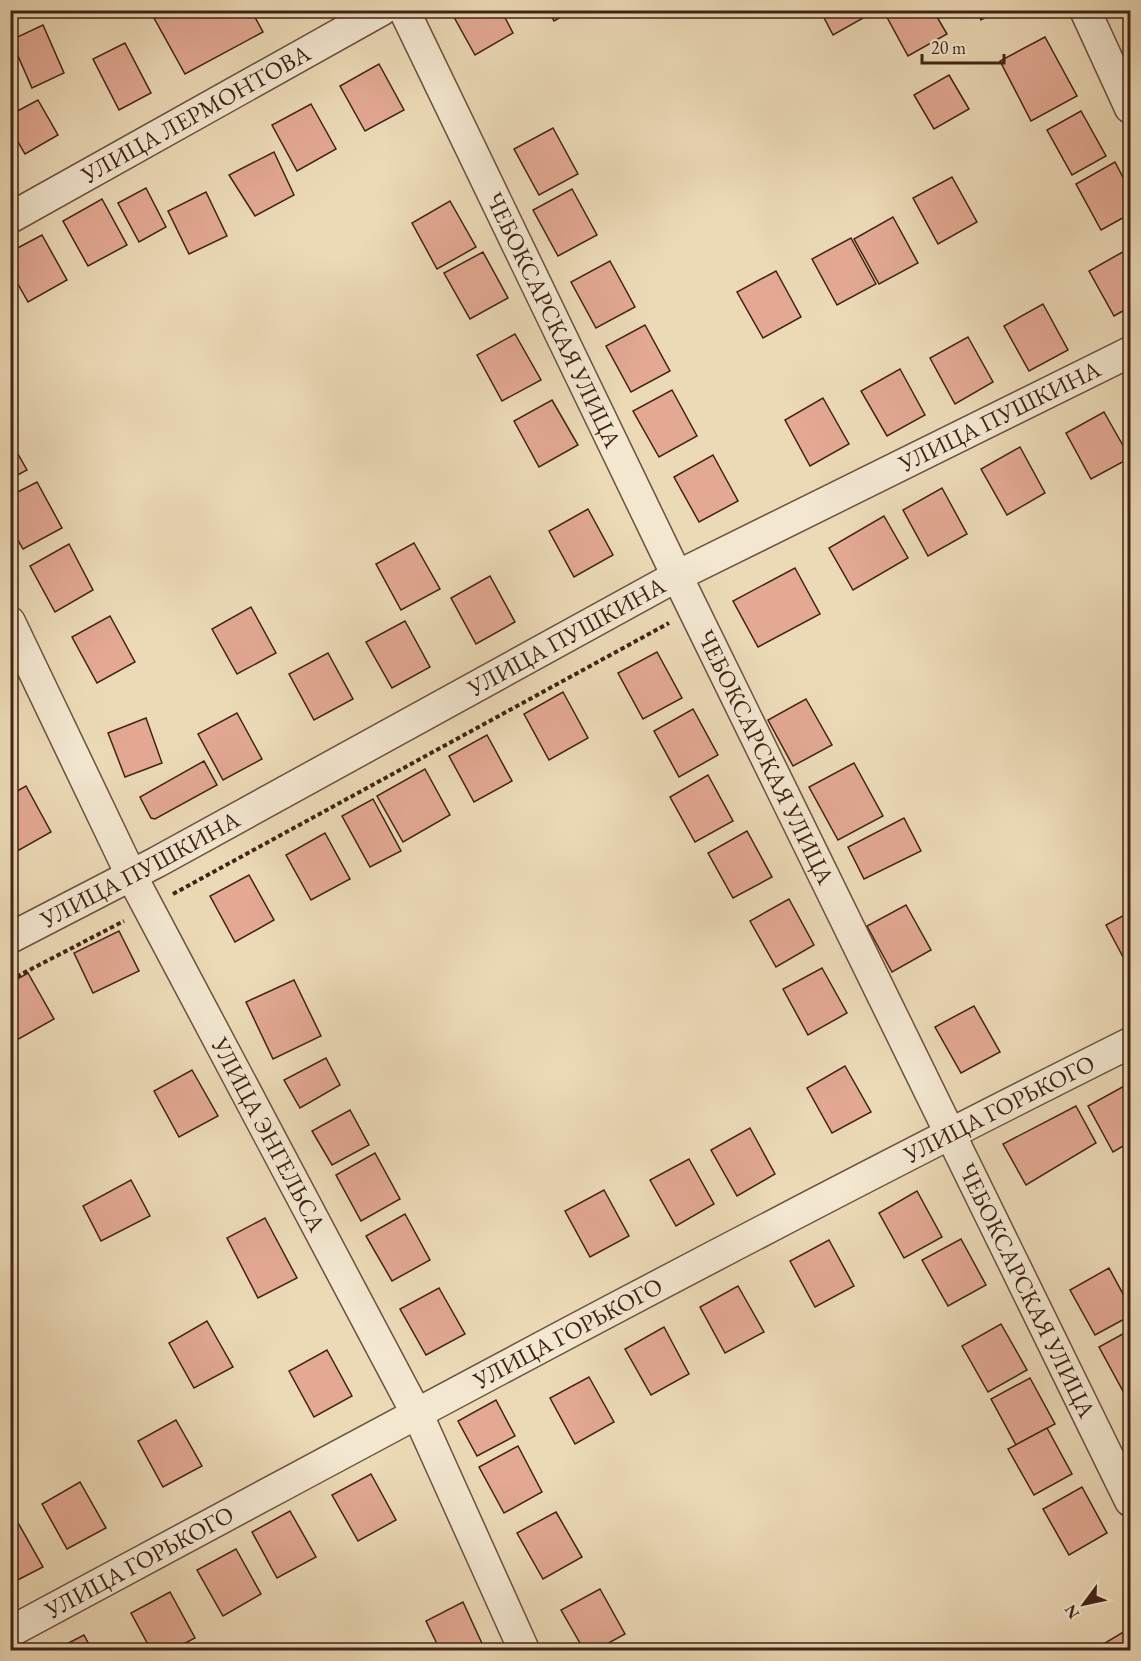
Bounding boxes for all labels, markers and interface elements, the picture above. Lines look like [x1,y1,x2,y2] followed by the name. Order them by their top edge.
[922,27,1004,65] scale bar
[931,36,966,59] text: 20 m
[75,37,316,191] street label: УЛИЦА ЛЕРМОНТОВА
[479,187,629,453] street label: ЧЕБОКСАРСКАЯ УЛИЦА
[893,353,1106,479] street label: УЛИЦА ПУШКИНА
[461,569,671,704] street label: УЛИЦА ПУШКИНА
[691,624,842,890] street label: ЧЕБОКСАРСКАЯ УЛИЦА
[34,803,245,935] street label: УЛИЦА ПУШКИНА
[204,1031,333,1237] street label: УЛИЦА ЭНГЕЛЬСА
[897,1047,1100,1170] street label: УЛИЦА ГОРЬКОГО
[952,1158,1103,1423] street label: ЧЕБОКСАРСКАЯ УЛИЦА
[467,1270,668,1396] street label: УЛИЦА ГОРЬКОГО
[39,1499,239,1626] street label: УЛИЦА ГОРЬКОГО
[1054,1574,1114,1634] north arrow
[1059,1601,1084,1623] text: N

